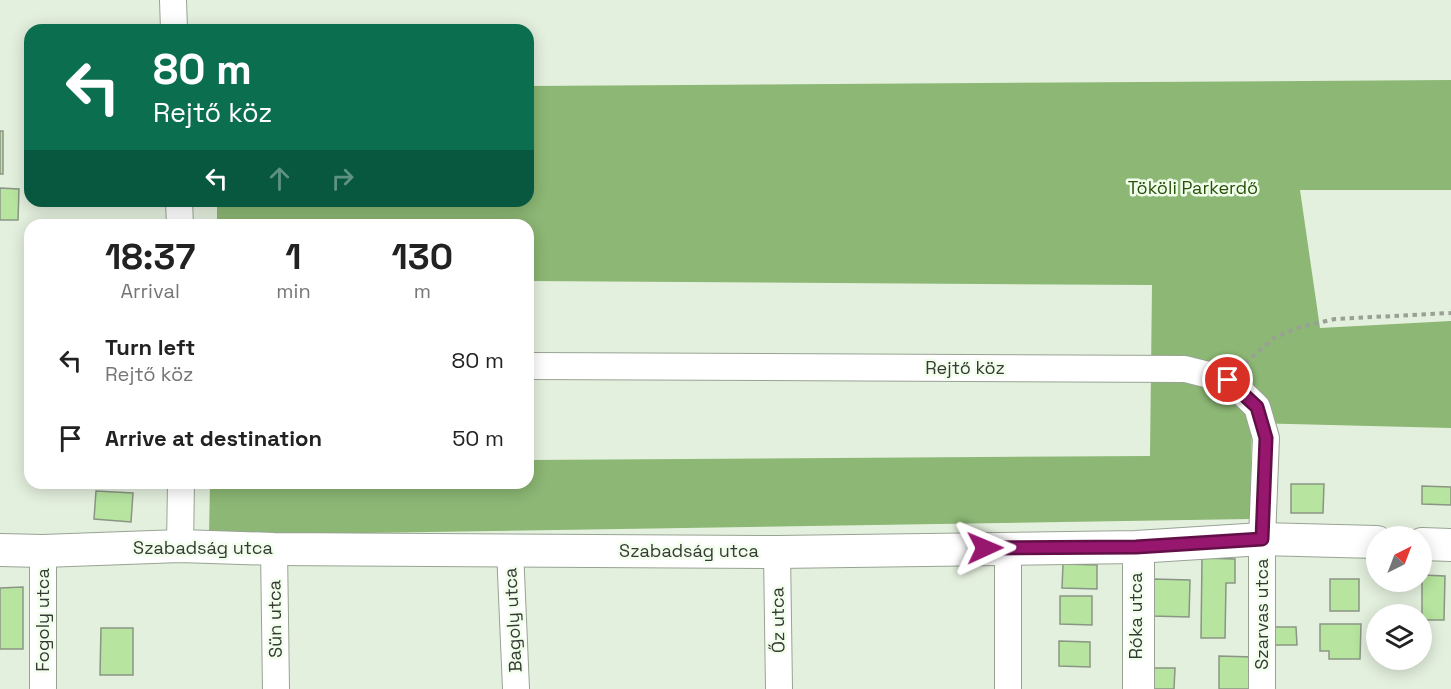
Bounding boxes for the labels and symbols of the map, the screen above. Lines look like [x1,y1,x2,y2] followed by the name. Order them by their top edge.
[1128,176,1258,199] park label: Tököli Parkerdő
[1202,354,1253,405] pin
[925,356,1005,379] street label: Rejtő köz
[953,516,1017,580] position arrow
[1366,526,1432,592] north arrow
[133,536,273,559] street label: Szabadság utca
[619,539,759,562] street label: Szabadság utca
[1250,558,1273,670] street label: Szarvas utca
[498,567,527,673] street label: Bagoly utca
[31,568,54,672] street label: Fogoly utca
[1124,572,1147,660] street label: Róka utca
[262,580,287,658] street label: Sün utca
[765,587,790,653] street label: Őz utca

